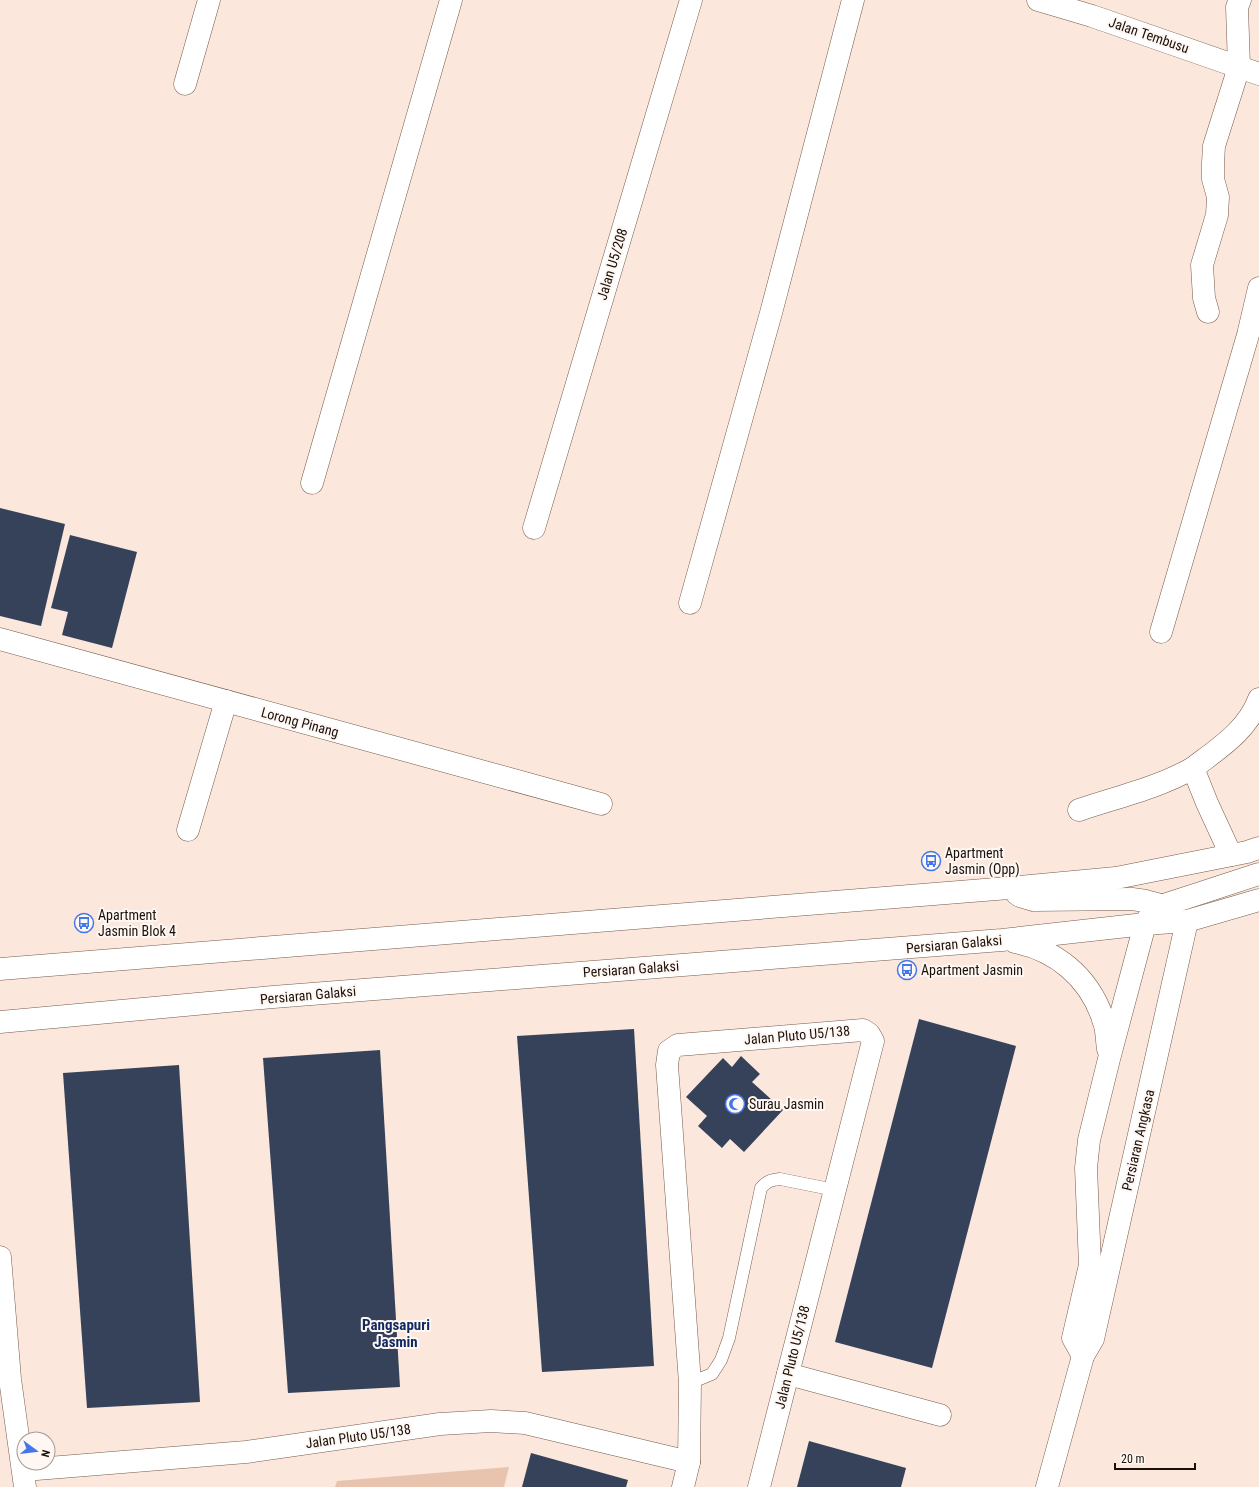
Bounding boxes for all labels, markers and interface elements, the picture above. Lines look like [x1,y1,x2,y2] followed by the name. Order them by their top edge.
[1107,14,1191,56] street label: Jalan Tembusu
[594,226,631,302] street label: Jalan U5/208
[259,704,341,740] street label: Lorong Pinang
[945,845,1020,878] place label: Apartment Jasmin (Opp)
[920,850,942,872] bus stop icon: Apartment Jasmin (Opp)
[98,907,176,939] place label: Apartment Jasmin Blok 4
[73,912,95,934] bus stop icon: Apartment Jasmin Blok 4
[905,932,1003,956] street label: Persiaran Galaksi
[582,958,680,980] street label: Persiaran Galaksi
[896,959,918,981] bus stop icon: Apartment Jasmin
[921,962,1023,978] place label: Apartment Jasmin
[259,983,357,1007] street label: Persiaran Galaksi
[743,1022,851,1048] street label: Jalan Pluto U5/138
[1119,1088,1157,1192] street label: Persiaran Angkasa
[724,1093,746,1115] mosque icon: Surau Jasmin
[749,1096,824,1112] place label: Surau Jasmin
[771,1304,813,1410] street label: Jalan Pluto U5/138
[362,1316,430,1351] district label: Pangsapuri Jasmin
[304,1421,412,1451] street label: Jalan Pluto U5/138
[16,1431,56,1471] north arrow
[1115,1445,1195,1471] scale bar
[38,1449,52,1459] text: N
[1121,1452,1145,1466] text: 20 m

